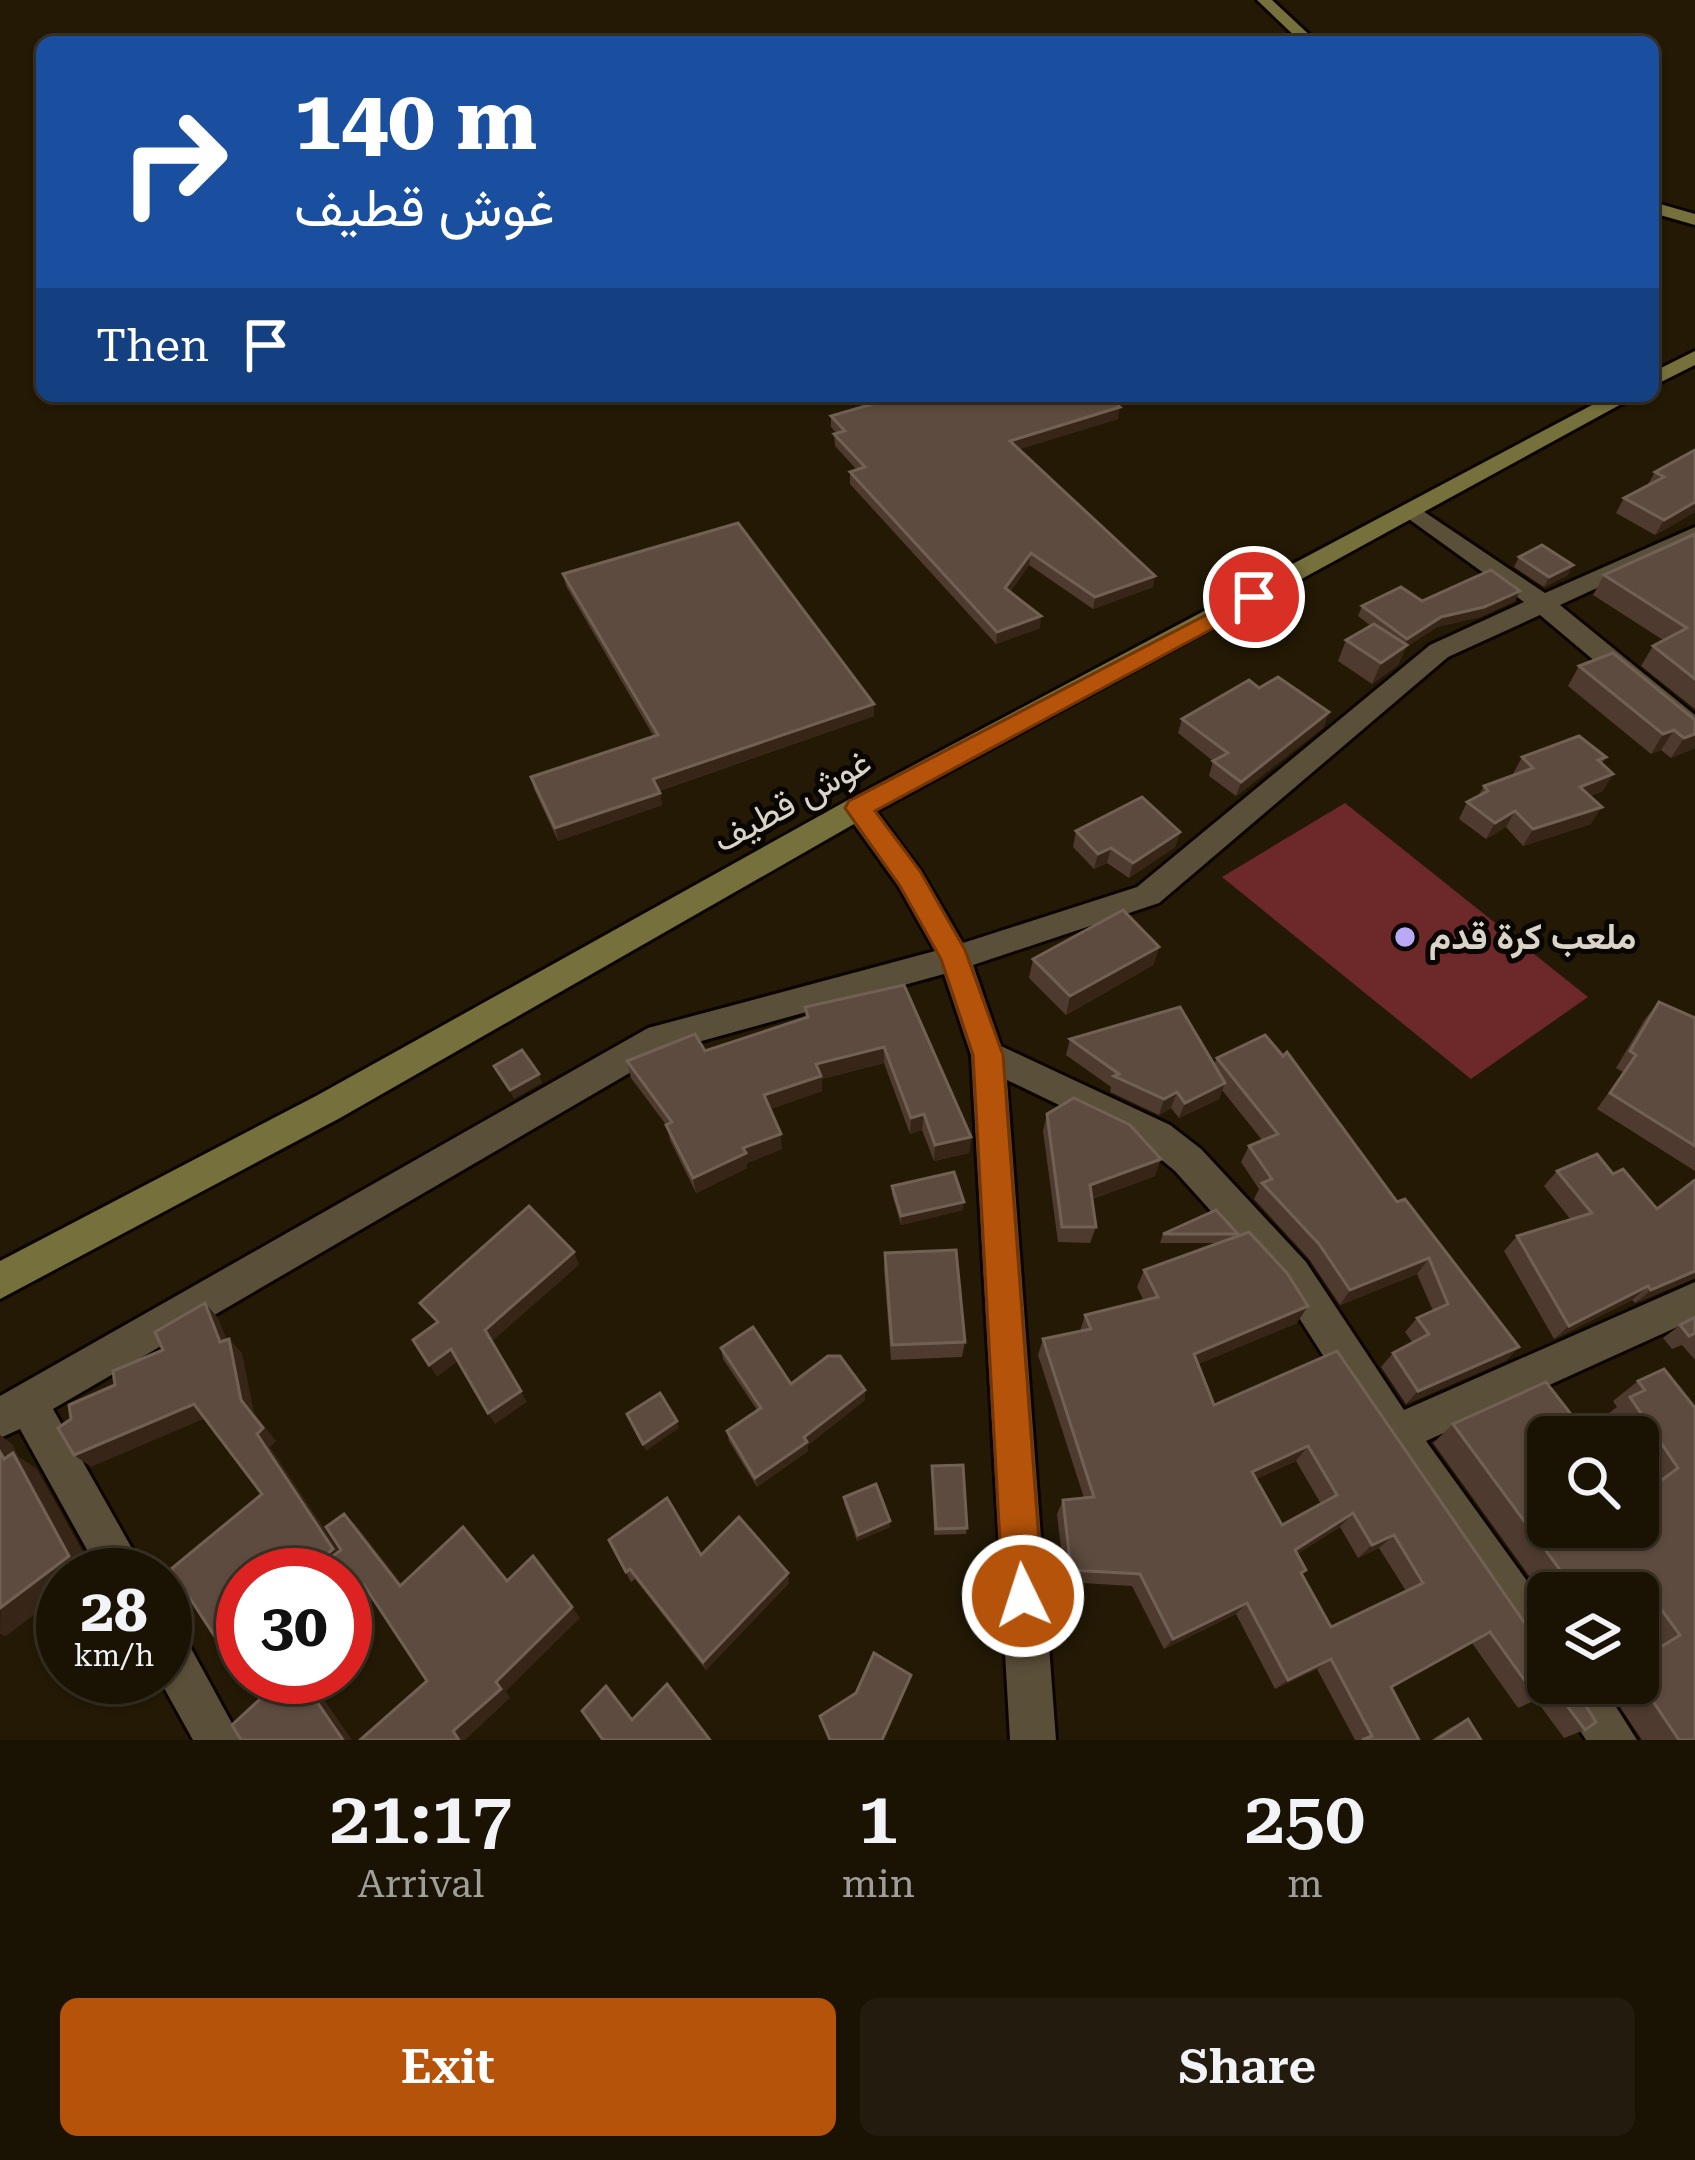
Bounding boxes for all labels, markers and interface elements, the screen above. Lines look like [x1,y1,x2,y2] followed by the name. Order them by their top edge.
[294,71,537,169] text: 140 m
[96,84,252,240] icon: right
[294,176,555,239] text: غوش قطيف
[233,312,299,378] icon: arrive
[96,319,209,372] text: Then
[1203,546,1305,648] pin
[1221,564,1287,630] icon: arrive
[706,741,879,862] street label: غوش قطيف
[1429,916,1636,960] place label: ملعب كرة قدم
[1392,924,1418,950] marker: ملعب كرة قدم
[1527,1416,1659,1704] map controls
[1527,1416,1659,1548] button: search
[960,1533,1086,1659] position arrow
[216,1548,372,1704] speed limit sign: 30
[1527,1572,1659,1704] button: layers
[80,1575,148,1646] text: 28
[74,1638,154,1673] text: km/h
[330,1776,512,1861] text: 21:17
[858,1776,898,1861] text: 1
[1244,1776,1365,1861] text: 250
[357,1861,484,1907] text: Arrival
[842,1861,915,1907] text: min
[1287,1861,1323,1907] text: m
[60,1998,836,2136] button: Exit
[860,1998,1635,2136] button: Share

